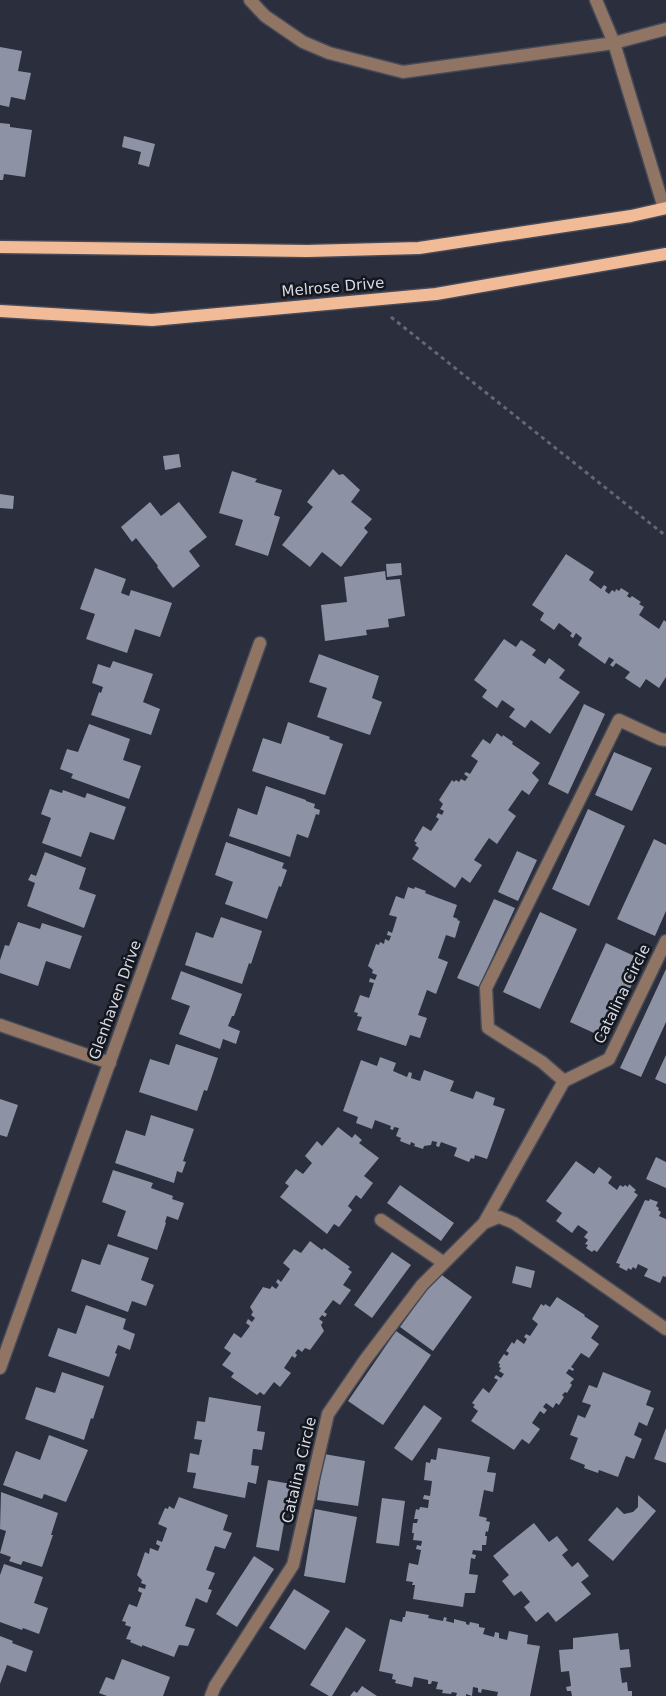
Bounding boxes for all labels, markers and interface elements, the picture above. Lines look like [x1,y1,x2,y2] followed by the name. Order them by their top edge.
[281,274,385,300] street label: Melrose Drive
[85,938,145,1062] street label: Glenhaven Drive
[590,941,654,1047] street label: Catalina Circle
[278,1415,320,1525] street label: Catalina Circle

